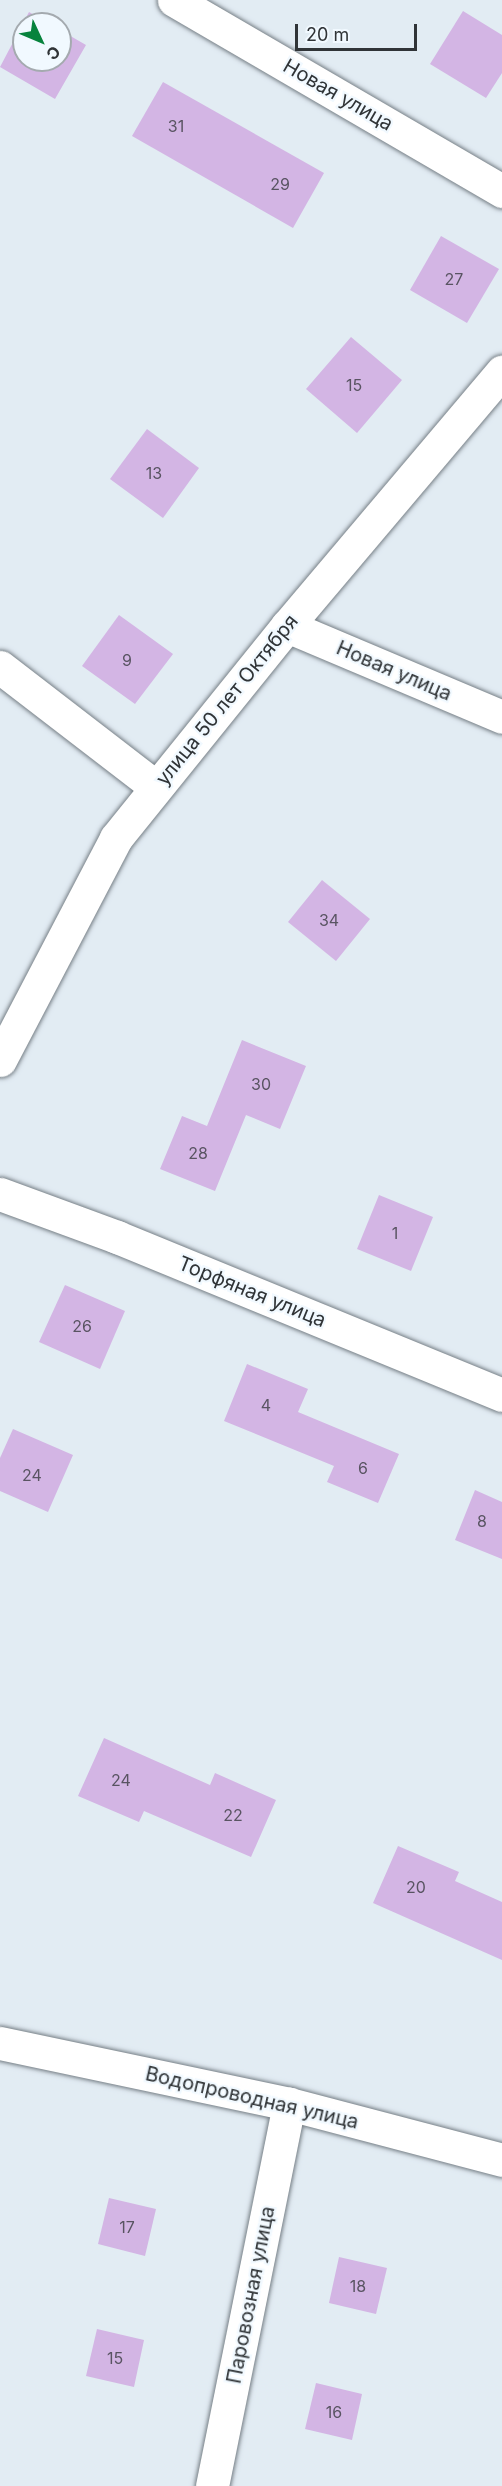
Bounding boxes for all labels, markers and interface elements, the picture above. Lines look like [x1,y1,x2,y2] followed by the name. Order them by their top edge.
[12,12,72,72] north arrow
[298,12,420,50] scale bar
[306,24,349,45] text: 20 m
[42,42,65,64] text: С
[279,54,397,136] street label: Новая улица
[168,116,184,136] house number: 31
[270,174,290,194] house number: 29
[445,269,463,289] house number: 27
[346,375,362,395] house number: 15
[146,463,162,483] house number: 13
[151,610,303,790] street label: улица 50 лет Октября
[333,636,455,706] street label: Новая улица
[122,650,132,670] house number: 9
[319,910,339,930] house number: 34
[251,1074,271,1094] house number: 30
[188,1143,208,1163] house number: 28
[392,1223,398,1243] house number: 1
[175,1251,329,1333] street label: Торфяная улица
[72,1316,92,1336] house number: 26
[261,1395,271,1415] house number: 4
[358,1458,368,1478] house number: 6
[22,1465,42,1485] house number: 24
[477,1511,487,1531] house number: 8
[111,1770,131,1790] house number: 24
[223,1805,243,1825] house number: 22
[406,1877,426,1897] house number: 20
[143,2062,361,2134] street label: Водопроводная улица
[222,2204,280,2386] street label: Паровозная улица
[119,2217,135,2237] house number: 17
[350,2276,366,2296] house number: 18
[107,2348,123,2368] house number: 15
[326,2402,342,2422] house number: 16

